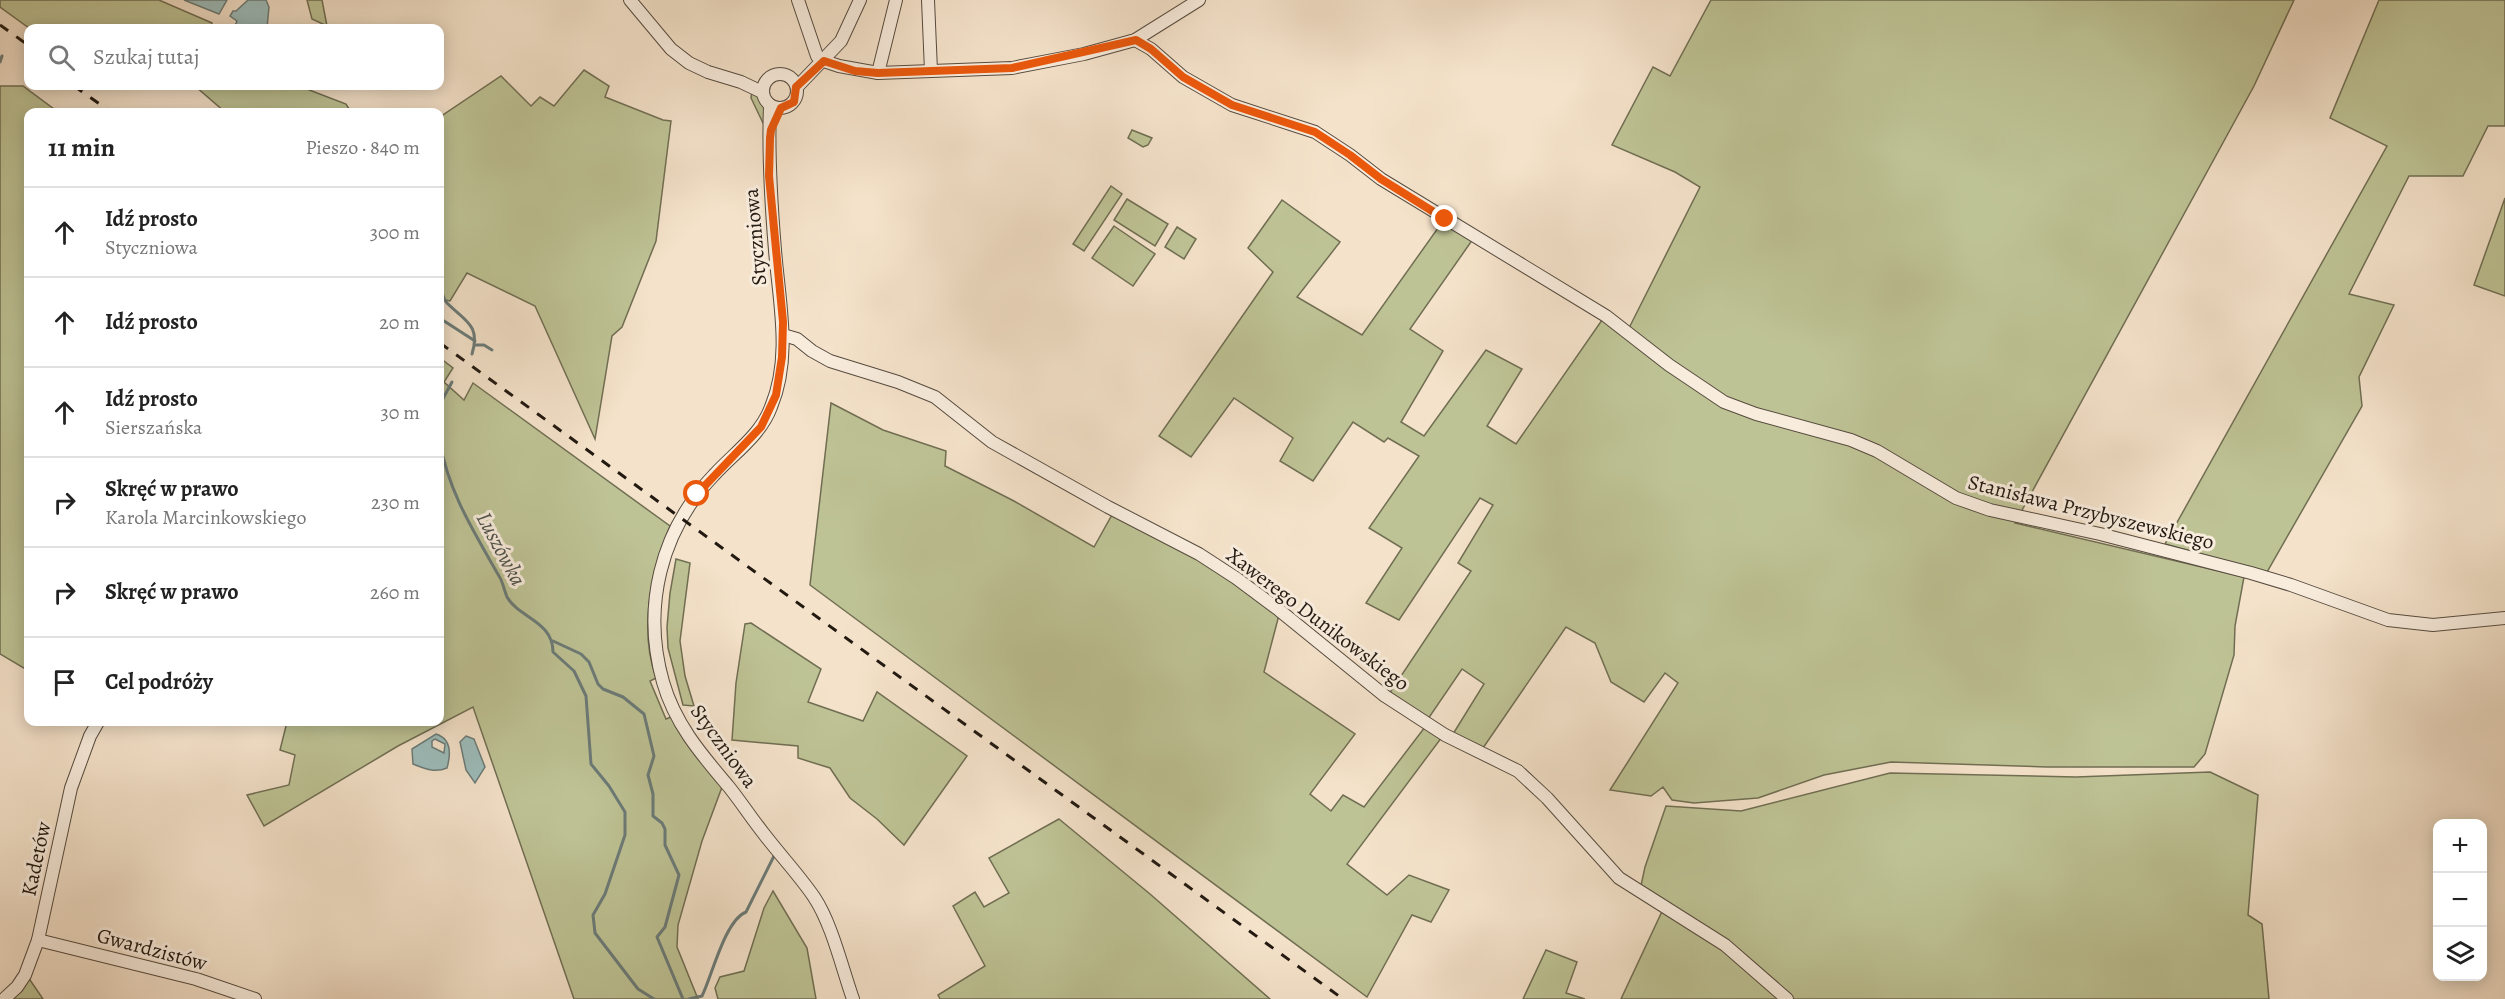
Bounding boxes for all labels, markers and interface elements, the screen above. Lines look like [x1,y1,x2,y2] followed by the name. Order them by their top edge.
[24,24,444,90] search box
[45,41,78,74] icon: search
[93,42,199,72] text: Szukaj tutaj
[48,130,115,165] text: 11 min
[305,134,420,161] text: Pieszo · 840 m
[737,187,773,287] street label: Styczniowa
[105,204,198,234] text: Idź prosto
[1431,205,1457,231] route end
[48,216,81,249] icon: ahead
[370,219,420,246] text: 300 m
[105,234,198,261] text: Styczniowa
[48,306,81,339] icon: ahead
[105,307,198,337] text: Idź prosto
[379,309,420,336] text: 20 m
[105,384,198,414] text: Idź prosto
[48,396,81,429] icon: ahead
[380,399,420,426] text: 30 m
[105,414,202,441] text: Sierszańska
[1965,468,2217,556] street label: Stanisława Przybyszewskiego
[105,474,239,504] text: Skręć w prawo
[683,480,709,506] route start
[48,486,81,519] icon: right
[371,489,420,516] text: 230 m
[105,504,307,531] text: Karola Marcinkowskiego
[469,507,533,591] water label: Luszówka
[1221,541,1415,697] street label: Xawerego Dunikowskiego
[48,576,81,609] icon: right
[105,577,239,607] text: Skręć w prawo
[370,579,420,606] text: 260 m
[48,666,81,699] icon: arrive
[105,667,213,697] text: Cel podróży
[684,698,764,794] street label: Styczniowa
[14,819,58,899] street label: Kadetów
[2433,819,2487,981] map controls
[2433,819,2487,873] button: +
[2433,873,2487,927] button: −
[94,921,210,977] street label: Gwardzistów
[2433,927,2487,981] button: layers

